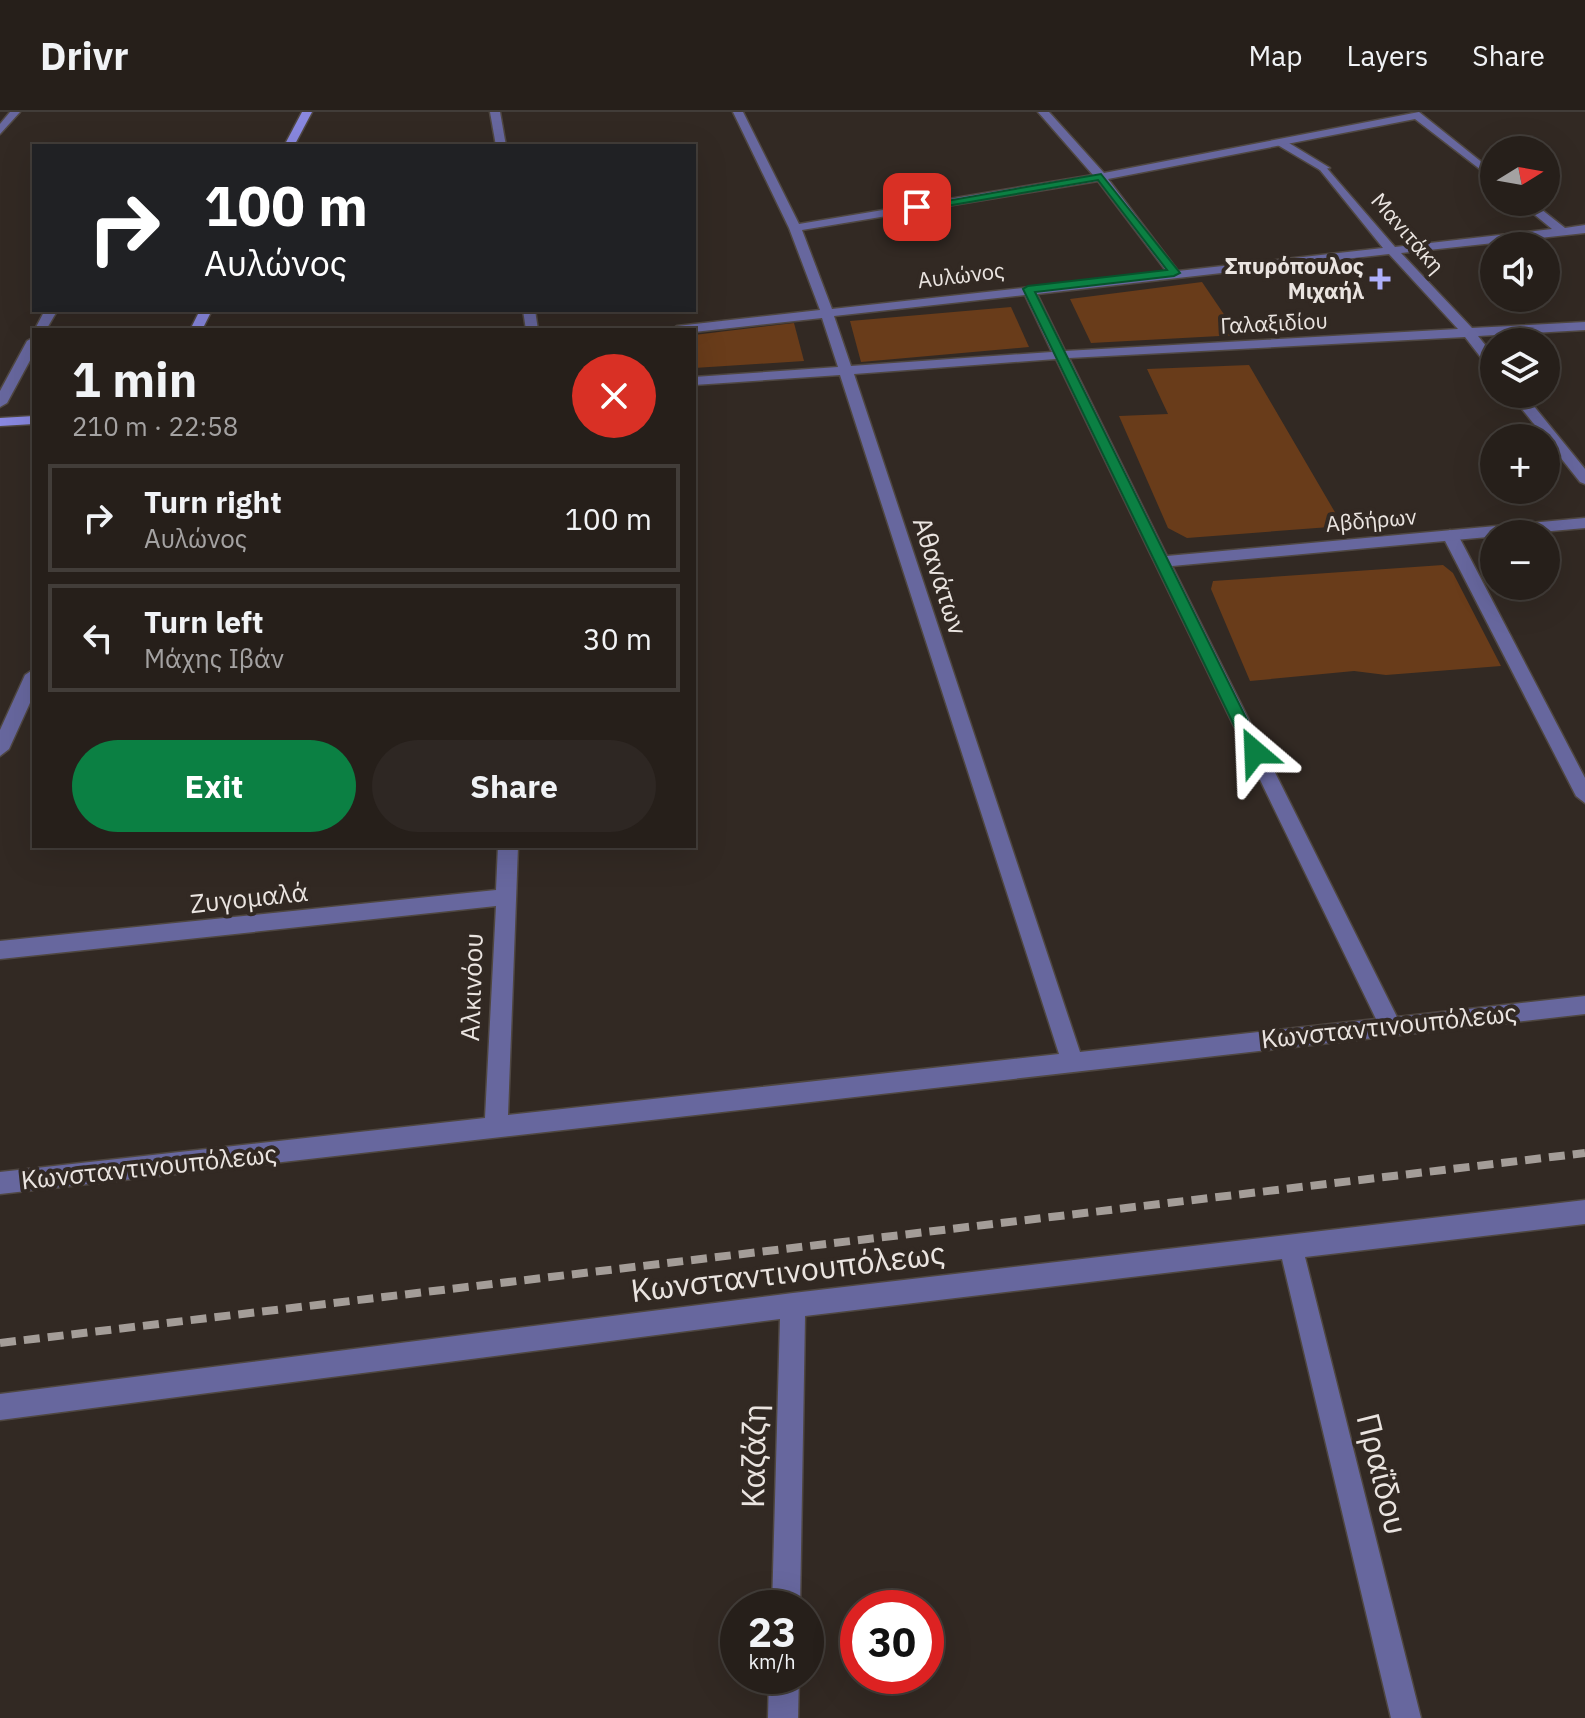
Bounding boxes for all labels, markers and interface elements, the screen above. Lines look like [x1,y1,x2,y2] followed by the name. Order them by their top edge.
[40,31,129,80] text: Drivr
[1248,37,1302,74] text: Map
[1346,37,1428,74] text: Layers
[1472,37,1545,74] text: Share
[1480,136,1560,216] north arrow
[1480,136,1560,600] map controls
[204,169,368,241] text: 100 m
[883,173,951,241] pin
[72,176,176,280] icon: right
[895,185,939,229] icon: arrive
[1365,186,1451,279] street label: Μανιτάκη
[1480,232,1560,312] button: sound
[204,239,347,286] text: Αυλώνος
[1224,251,1364,305] place label: Σπυρόπουλος Μιχαήλ
[916,255,1006,294] street label: Αυλώνος
[1371,270,1389,288] marker: Σπυρόπουλος Μιχαήλ
[1219,305,1329,340] street label: Γαλαξιδίου
[1480,328,1560,408] button: layers
[72,348,197,410] text: 1 min
[572,354,656,438] button: close
[72,409,238,443] text: 210 m · 22:58
[1480,424,1560,504] button: +
[144,482,282,521] text: Turn right
[76,496,120,540] icon: right
[565,499,652,538] text: 100 m
[1324,501,1418,538] street label: Αβδήρων
[906,512,976,639] street label: Αθανάτων
[1480,520,1560,600] button: −
[144,521,247,555] text: Αυλώνος
[144,602,263,641] text: Turn left
[76,616,120,660] icon: left
[583,619,652,658] text: 30 m
[144,641,284,675] text: Μάχης Ιβάν
[1213,710,1297,794] position arrow
[72,740,356,832] button: Exit
[372,740,656,832] button: Share
[188,874,310,920] street label: Ζυγομαλά
[452,932,490,1042] street label: Αλκινόου
[1259,995,1518,1055] street label: Κωνσταντινουπόλεως
[19,1136,278,1196] street label: Κωνσταντινουπόλεως
[628,1231,947,1311] street label: Κωνσταντινουπόλεως
[731,1404,775,1508] street label: Καζάζη
[1348,1409,1418,1539] street label: Πραΐδου
[840,1590,944,1694] speed limit sign: 30
[748,1606,796,1658] text: 23
[748,1648,796,1675] text: km/h

